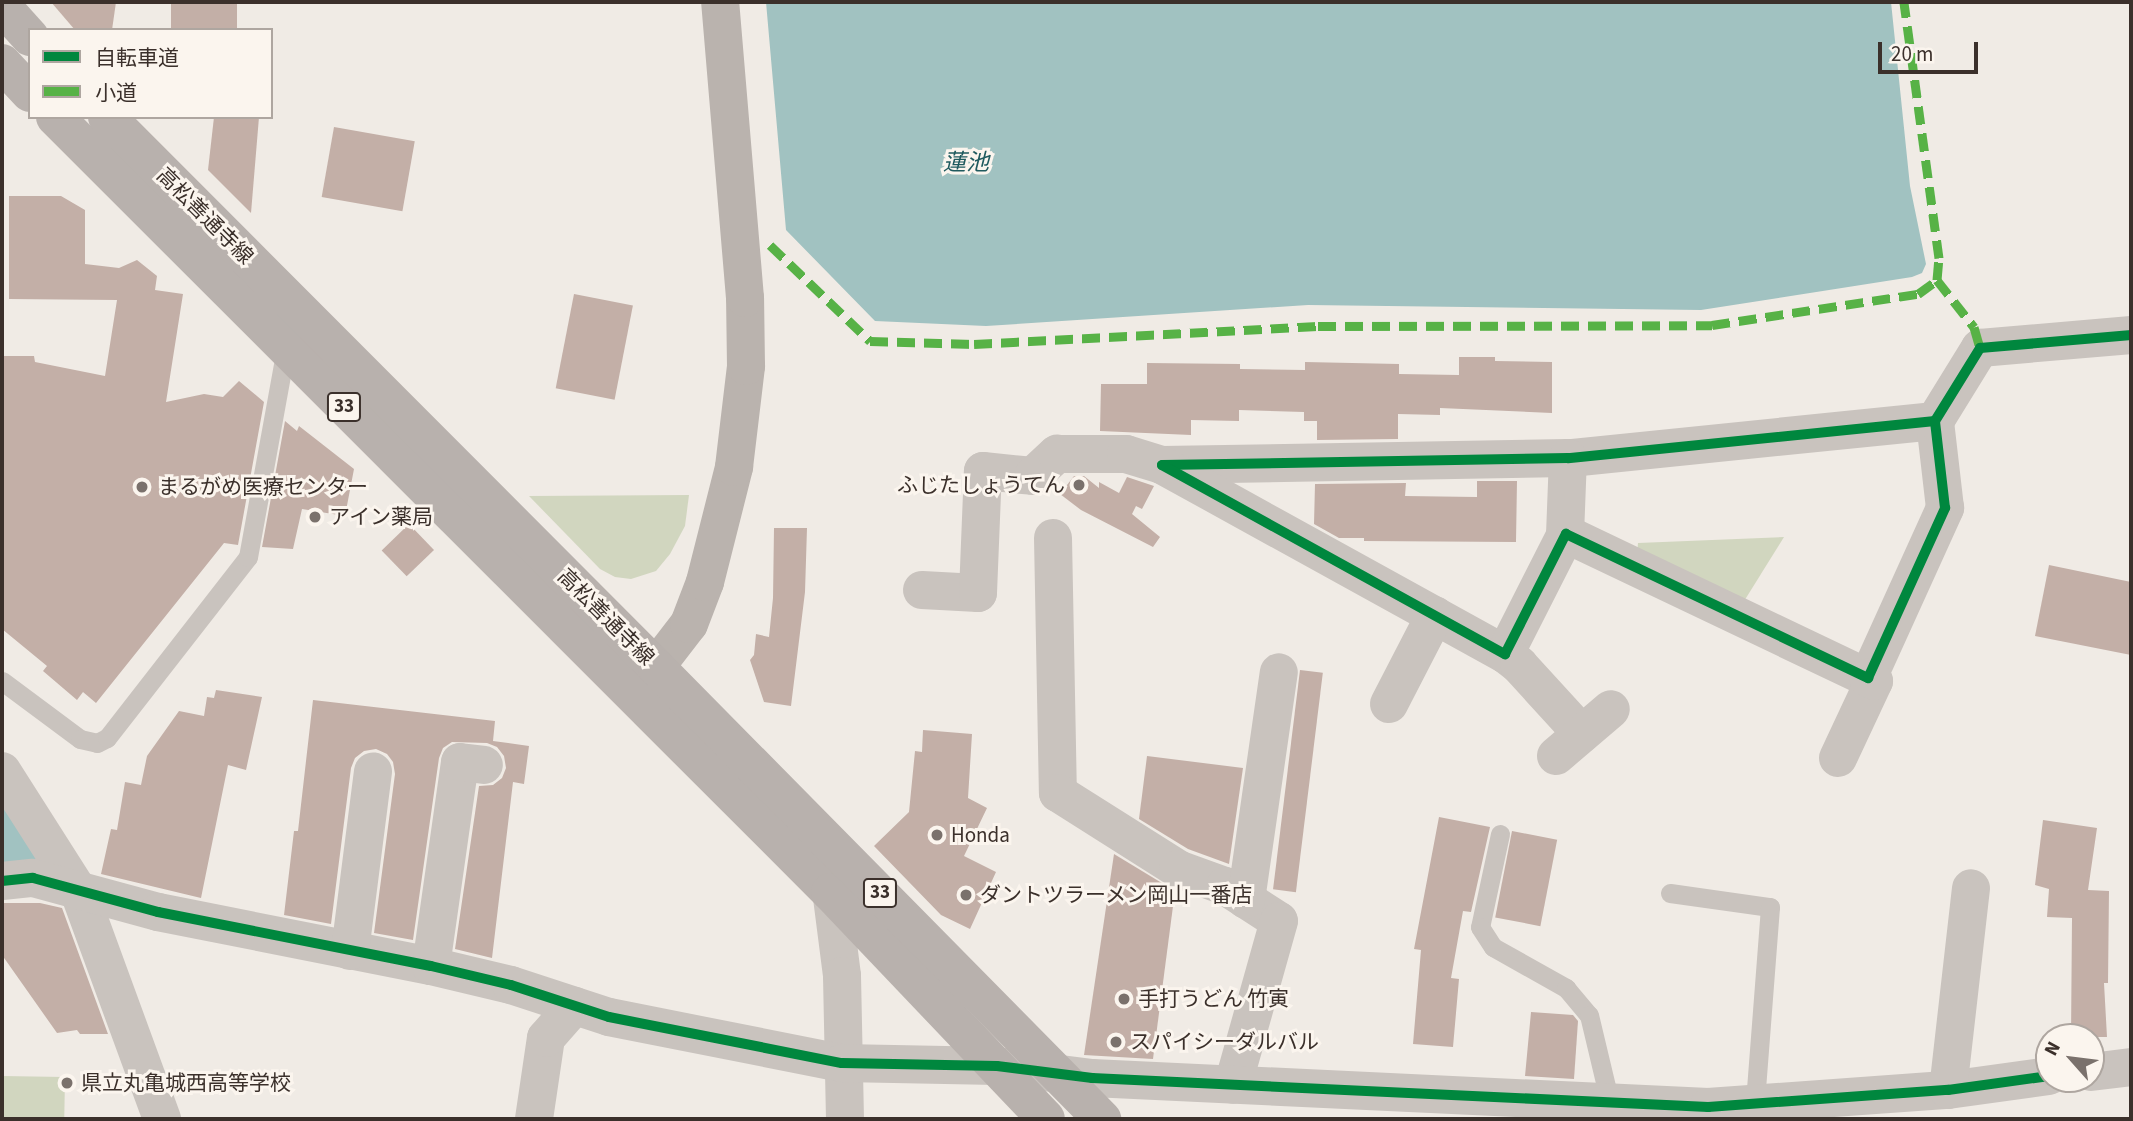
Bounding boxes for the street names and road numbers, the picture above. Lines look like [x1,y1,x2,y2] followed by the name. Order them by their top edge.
[152,163,258,269] street label: 高松善通寺線
[326,392,362,422] road number: 33
[553,564,659,670] street label: 高松善通寺線
[862,878,898,908] road number: 33

